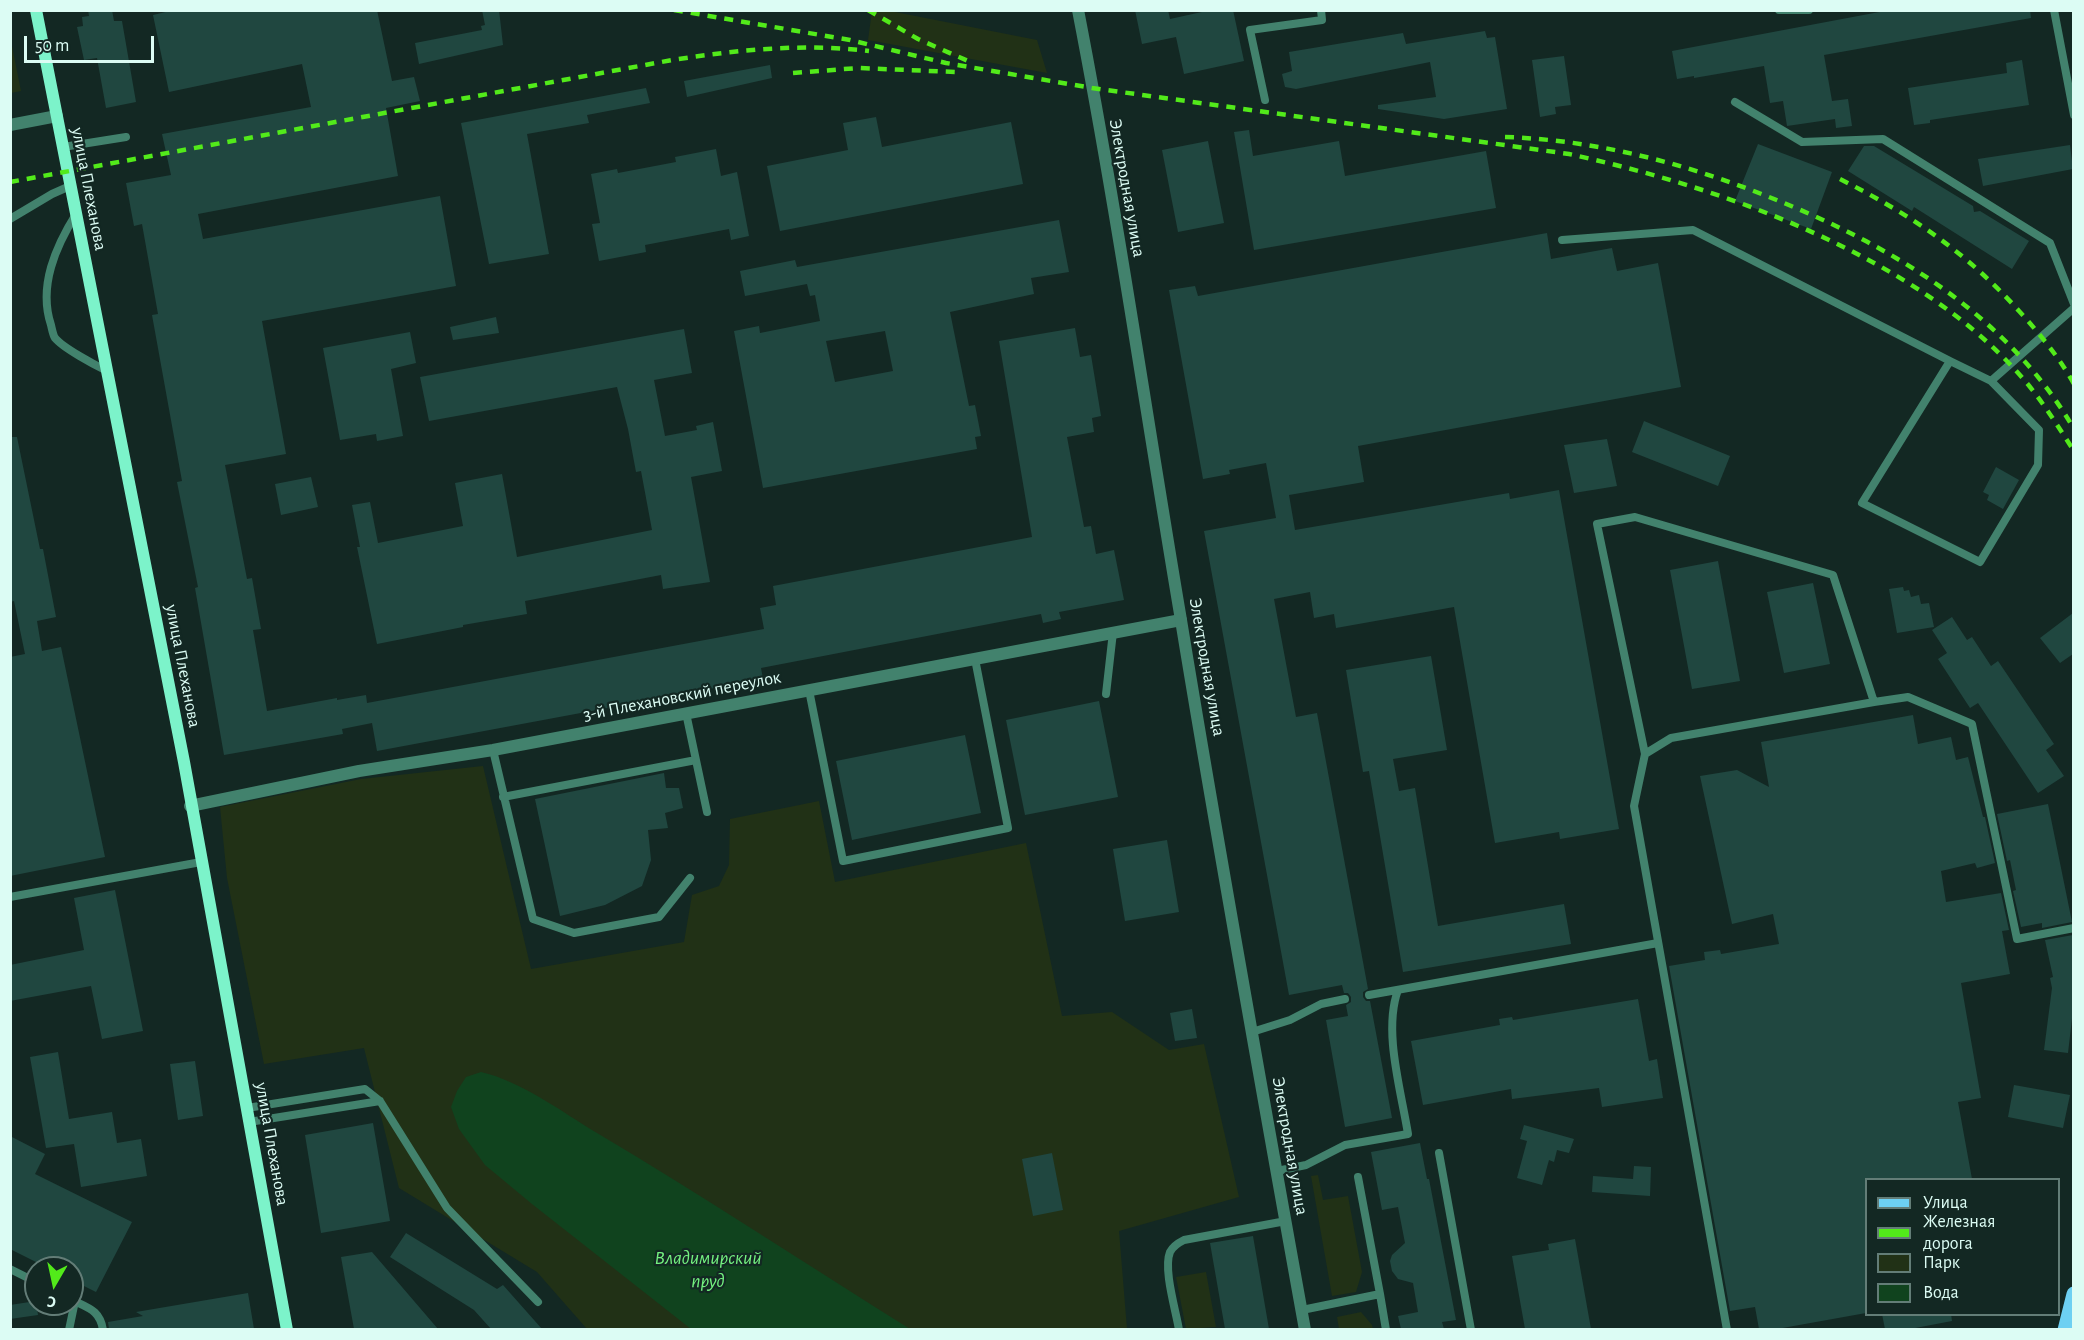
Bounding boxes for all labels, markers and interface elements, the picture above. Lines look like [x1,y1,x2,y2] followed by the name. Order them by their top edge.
[27,24,158,62] scale bar
[35,37,69,55] text: 50 m
[1104,117,1150,259] street label: Электродная улица
[66,126,112,252] street label: улица Плеханова
[1184,596,1230,738] street label: Электродная улица
[160,603,206,729] street label: улица Плеханова
[581,666,783,726] street label: 3-й Плехановский переулок
[1267,1075,1313,1217] street label: Электродная улица
[251,1081,293,1207] street label: улица Плеханова
[1865,1178,2060,1316] legend
[1923,1194,1968,1212] text: Улица
[1923,1213,1995,1253] text: Железная дорога
[655,1246,761,1293] water label: Владимирский пруд
[1923,1254,1960,1272] text: Парк
[24,1256,84,1316] north arrow
[1923,1284,1959,1302] text: Вода
[46,1293,57,1310] text: С

